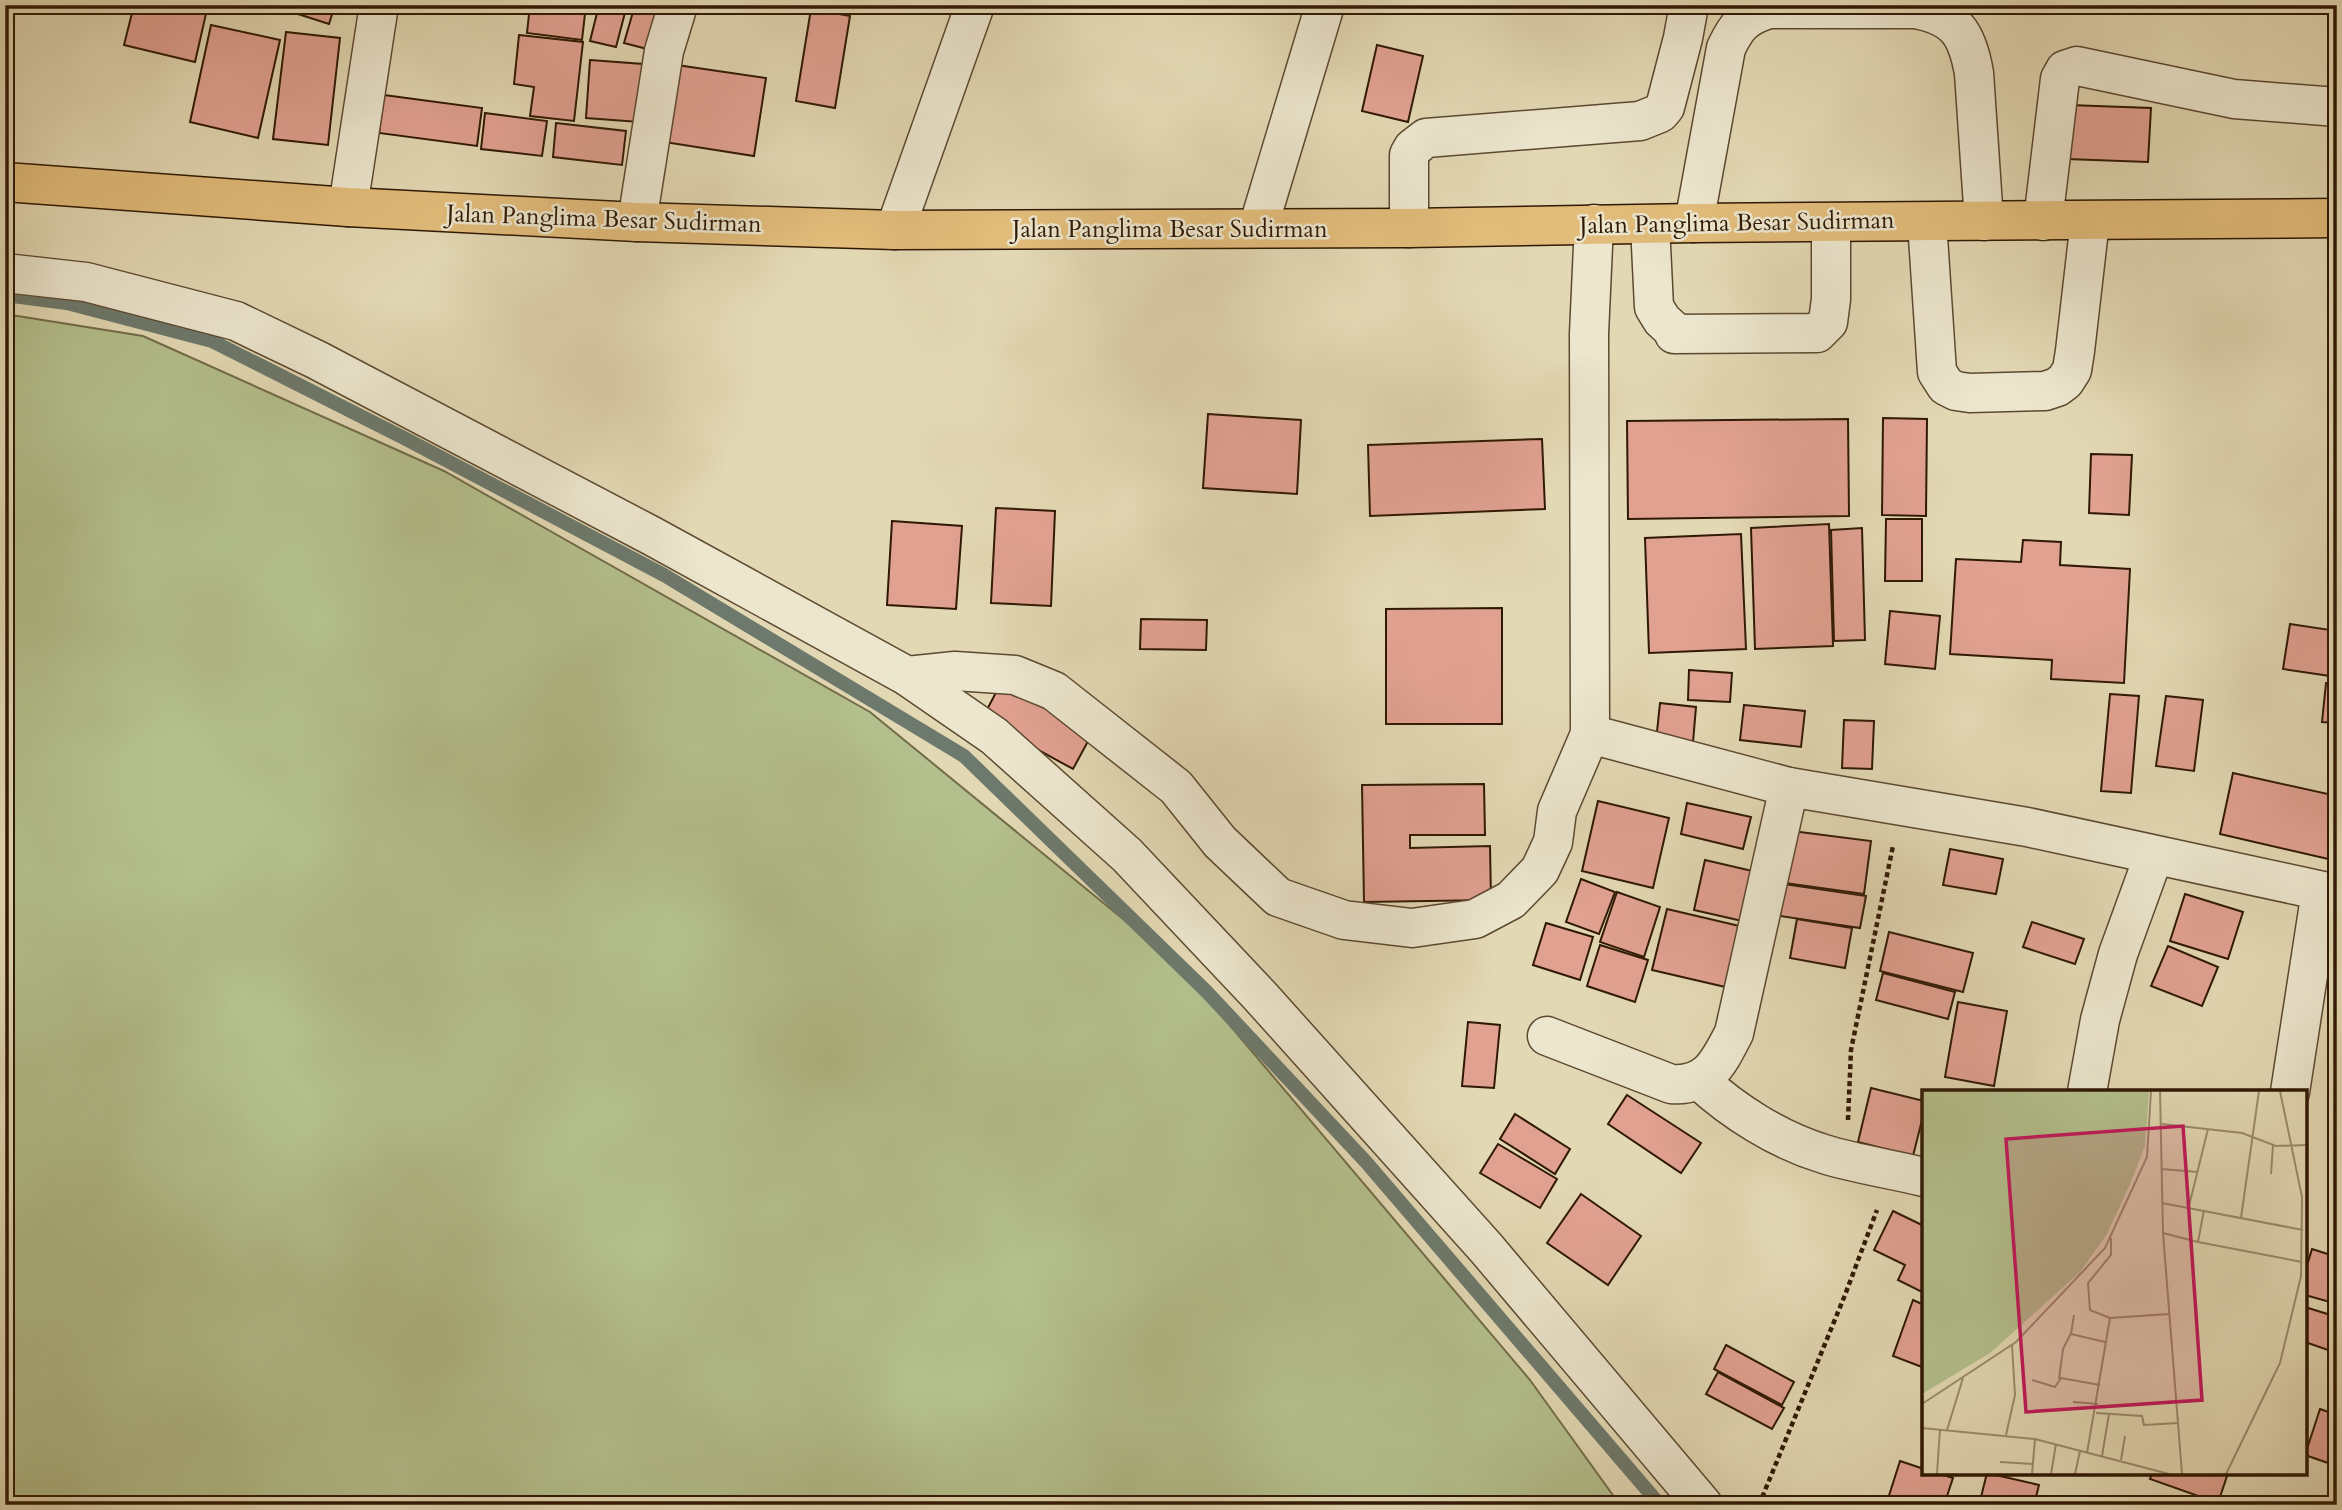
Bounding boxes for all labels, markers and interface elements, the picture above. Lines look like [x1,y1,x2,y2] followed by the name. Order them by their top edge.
[443,197,762,241] street label: Jalan Panglima Besar Sudirman
[1576,204,1895,242] street label: Jalan Panglima Besar Sudirman
[1009,213,1328,246] street label: Jalan Panglima Besar Sudirman
[1922,1090,2307,1475] inset map

